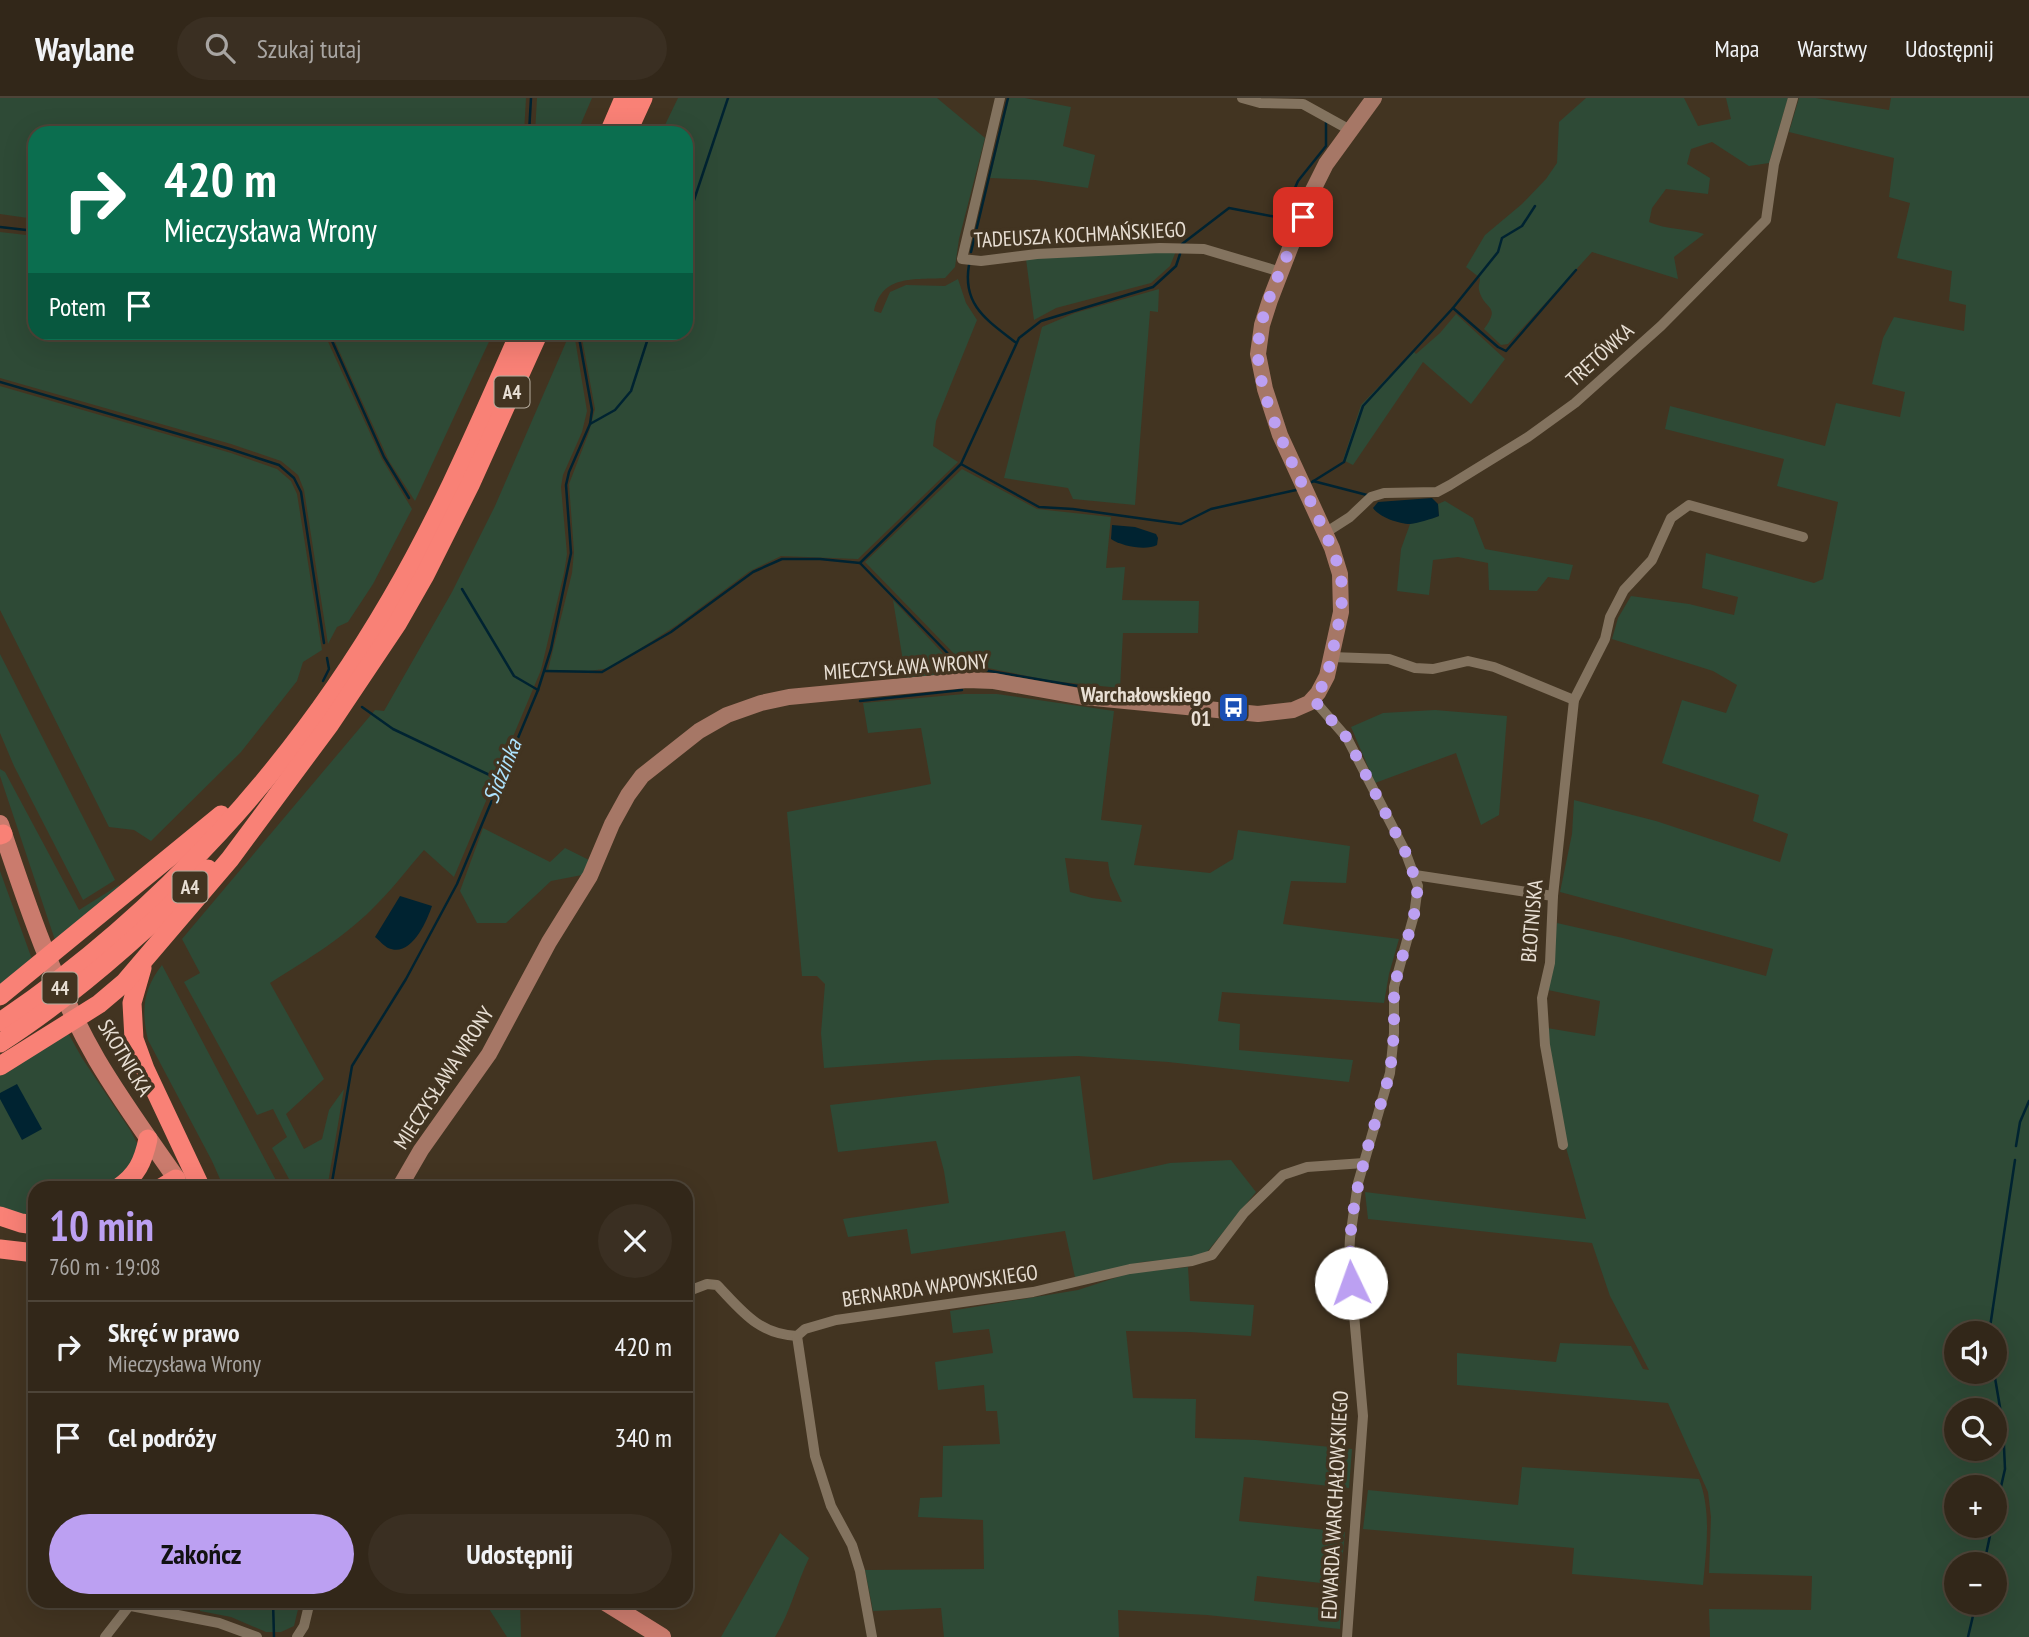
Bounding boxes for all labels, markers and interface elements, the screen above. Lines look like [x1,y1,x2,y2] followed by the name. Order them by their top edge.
[177,17,667,80] search box
[35,27,135,70] text: Waylane
[201,29,239,67] icon: search
[257,32,362,65] text: Szukaj tutaj
[1715,33,1759,64] text: Mapa
[1797,33,1867,64] text: Warstwy
[1905,33,1994,64] text: Udostępnij
[164,147,277,211] text: 420 m
[49,154,140,245] icon: right
[1273,187,1333,247] pin
[1284,198,1322,236] icon: arrive
[164,209,377,251] text: Mieczysława Wrony
[973,215,1187,254] street label: TADEUSZA KOCHMAŃSKIEGO
[120,287,158,325] icon: arrive
[49,290,106,323] text: Potem
[1560,317,1639,392] street label: TRETÓWKA
[494,376,530,408] road number: A4
[823,647,990,686] street label: MIECZYSŁAWA WRONY
[1080,681,1211,732] place label: Warchałowskiego 01
[1217,690,1251,724] bus stop icon: Warchałowskiego 01
[476,733,528,807] water label: Sidzinka
[172,872,208,902] road number: A4
[1514,879,1549,963] street label: BŁOTNISKA
[42,972,78,1004] road number: 44
[387,1001,500,1154] street label: MIECZYSŁAWA WRONY
[92,1015,159,1101] street label: SKOTNICKA
[49,1198,154,1253] text: 10 min
[598,1204,672,1278] button: close
[1314,1246,1388,1320] position arrow
[49,1252,161,1281] text: 760 m · 19:08
[840,1258,1040,1313] street label: BERNARDA WAPOWSKIEGO
[108,1316,239,1349] text: Skręć w prawo
[1944,1321,2007,1615] map controls
[1944,1321,2007,1384] button: sound
[49,1328,87,1366] icon: right
[614,1330,672,1363] text: 420 m
[108,1349,261,1378] text: Mieczysława Wrony
[1315,1390,1354,1620] street label: EDWARDA WARCHAŁOWSKIEGO
[1944,1398,2007,1461] button: search
[49,1419,87,1457] icon: arrive
[108,1421,216,1454] text: Cel podróży
[614,1421,672,1454] text: 340 m
[1944,1475,2007,1538] button: +
[49,1514,354,1594] button: Zakończ
[368,1514,672,1594] button: Udostępnij
[1944,1552,2007,1615] button: −

